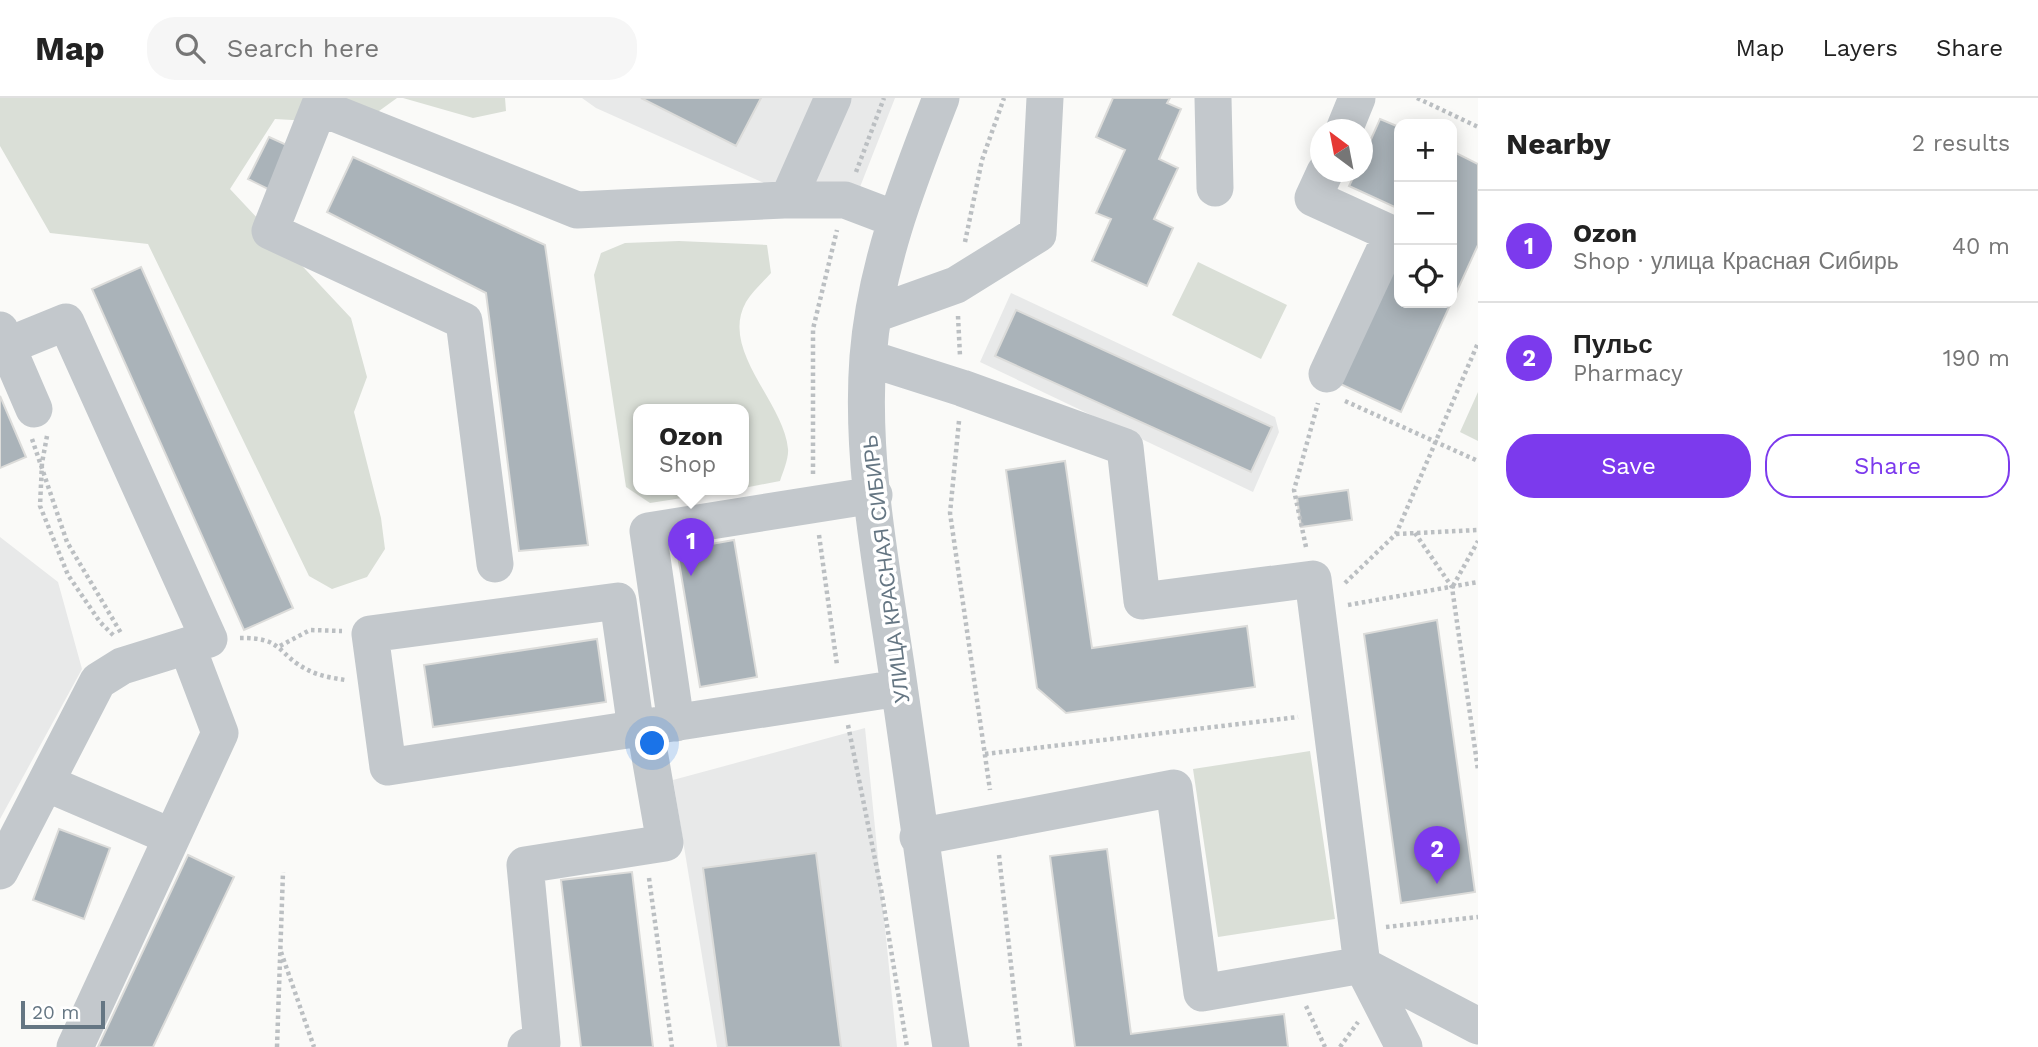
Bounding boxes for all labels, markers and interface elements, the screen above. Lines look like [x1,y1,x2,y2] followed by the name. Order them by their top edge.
[147,17,637,80] search box
[35,29,105,68] text: Map
[171,29,209,67] icon: search
[227,33,379,63] text: Search here
[1736,34,1784,62] text: Map
[1822,34,1898,62] text: Layers
[1936,34,2003,62] text: Share
[1310,119,1373,182] north arrow
[1394,119,1457,308] map controls
[1394,119,1457,182] button: +
[1506,126,1611,161] text: Nearby
[1912,130,2010,157] text: 2 results
[1394,182,1457,245] button: −
[1573,218,1637,248] text: Ozon
[1524,233,1534,260] text: 1
[1952,233,2010,260] text: 40 m
[1394,245,1457,308] button: locate
[1573,248,1899,275] text: Shop · улица Красная Сибирь
[1573,329,1653,359] text: Пульс
[1522,345,1536,372] text: 2
[1943,345,2010,372] text: 190 m
[1573,360,1683,387] text: Pharmacy
[633,404,749,495] popup
[659,421,723,451] text: Ozon
[857,433,914,705] street label: УЛИЦА КРАСНАЯ СИБИРЬ
[1506,434,1751,498] button: Save
[1765,434,2010,498] button: Share
[659,451,716,478] text: Shop
[668,518,714,576] pin: 1
[635,726,669,760] your location
[1414,826,1460,884] pin: 2
[21,998,105,1030] scale bar
[32,1001,79,1024] text: 20 m

